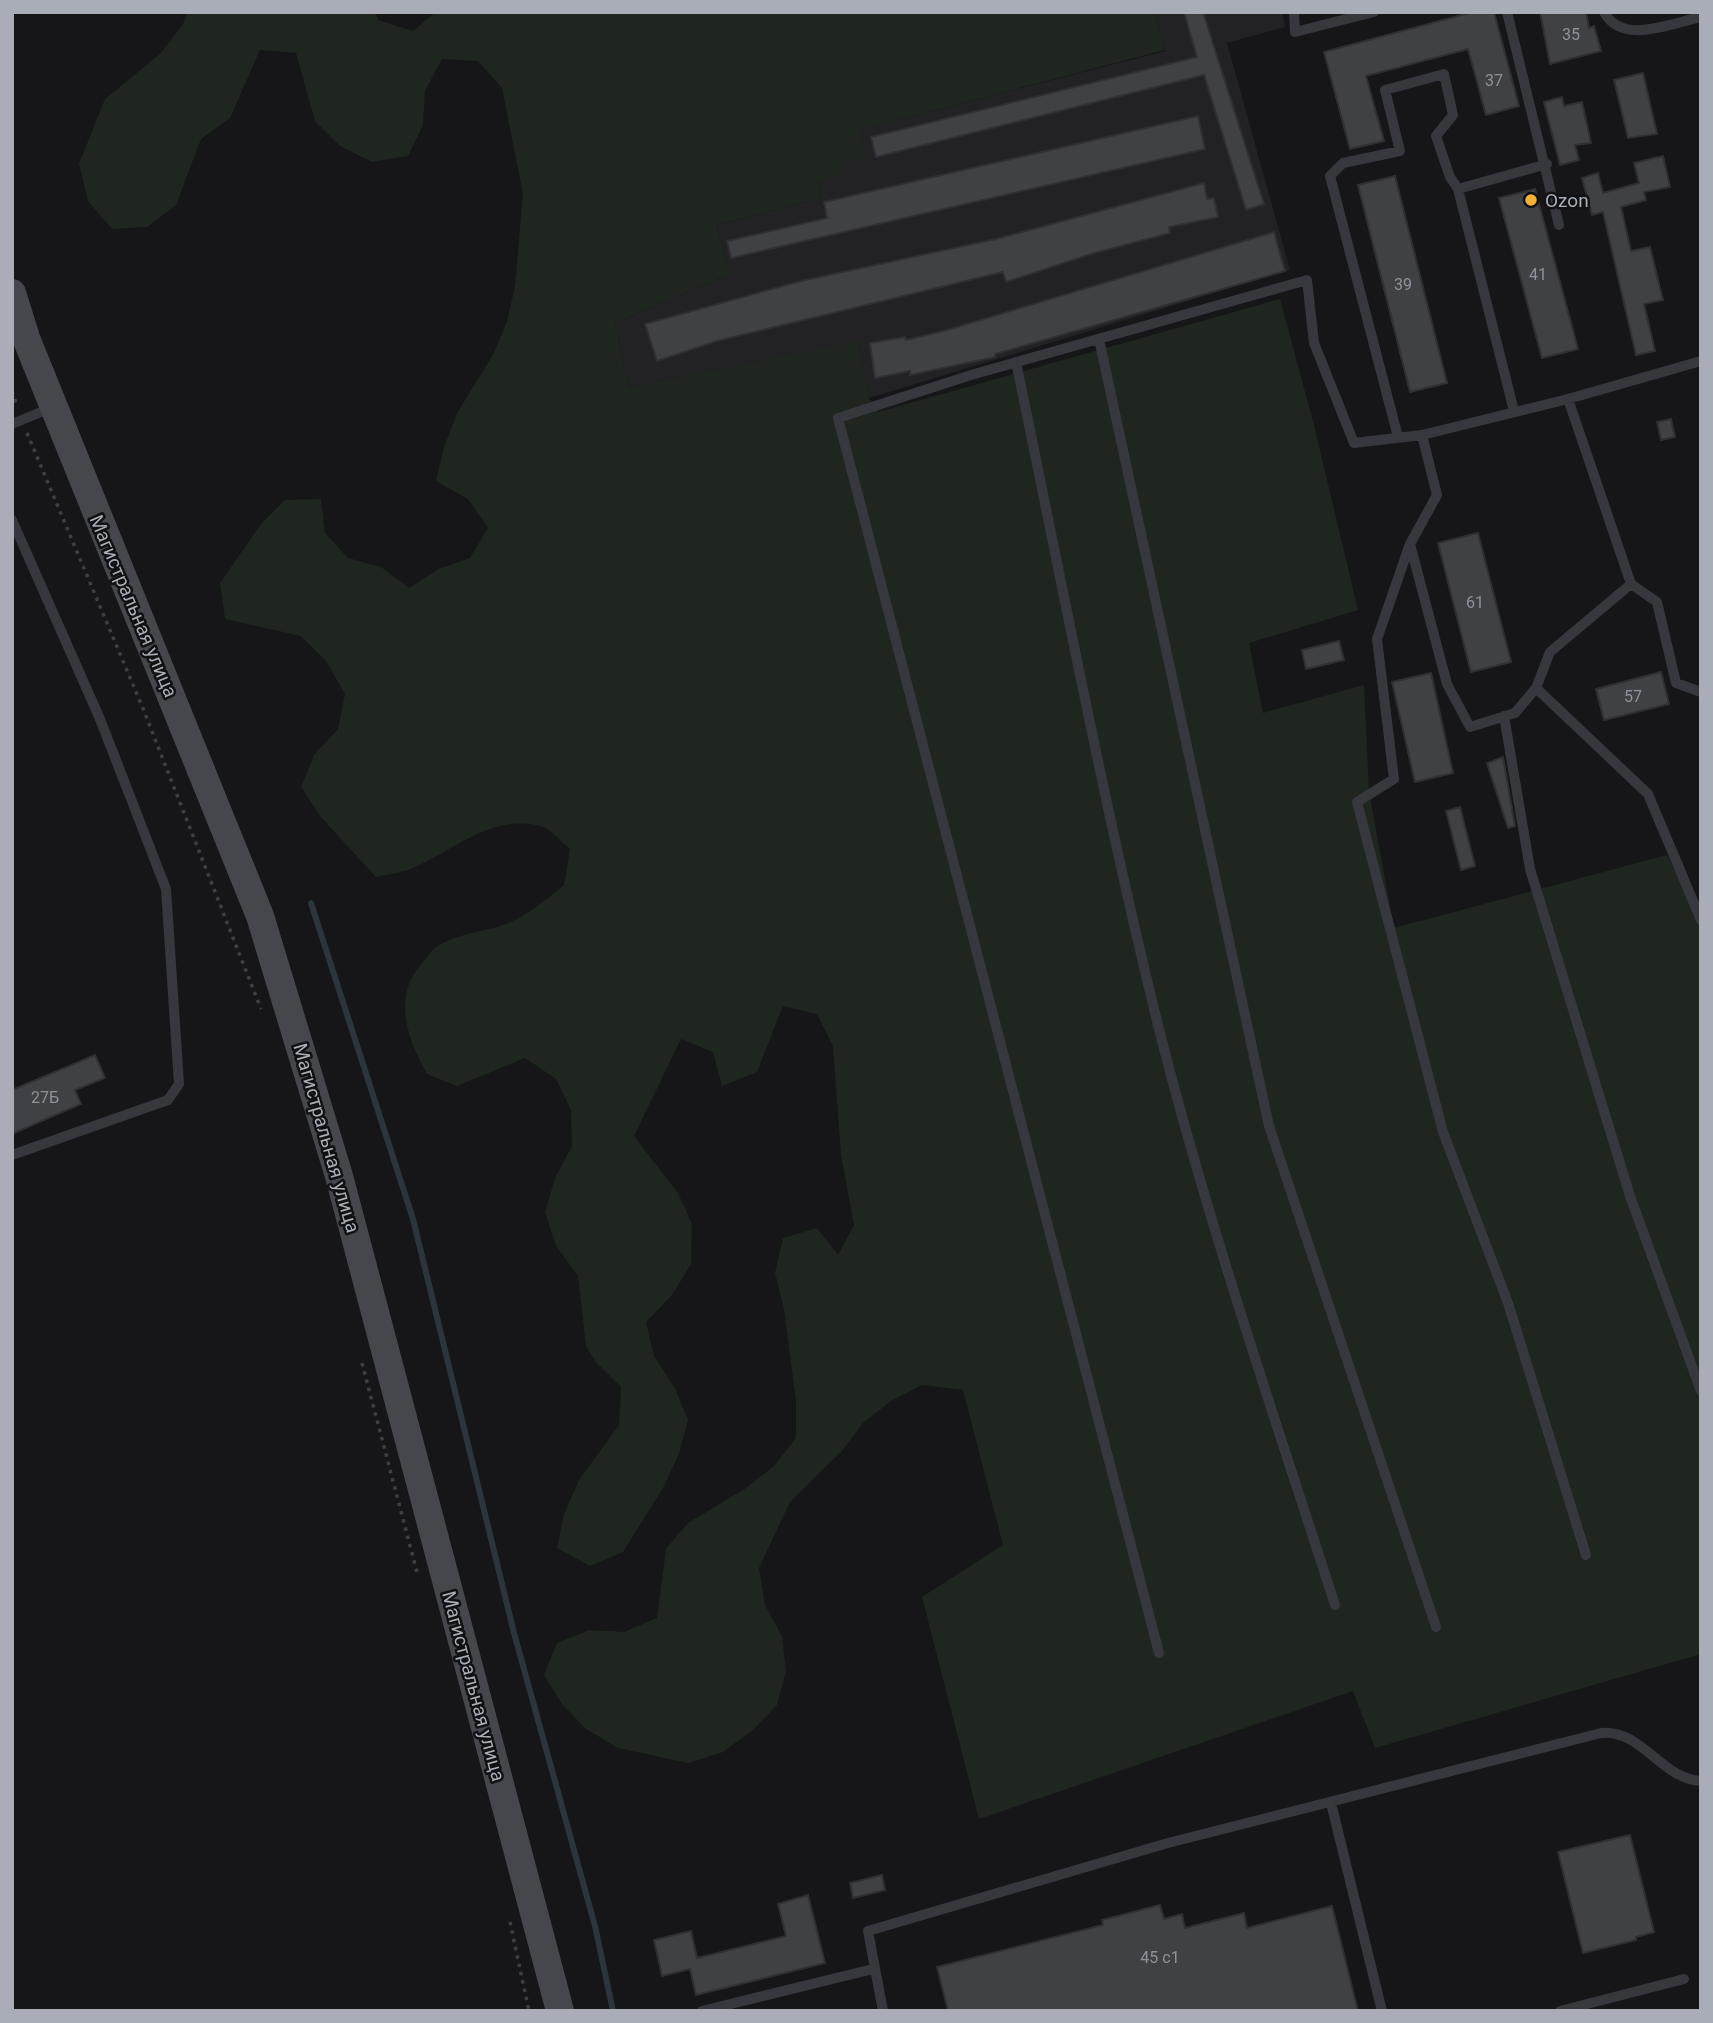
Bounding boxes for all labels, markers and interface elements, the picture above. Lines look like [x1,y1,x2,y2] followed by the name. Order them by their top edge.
[1562,25,1580,44] house number: 35
[1485,71,1503,90] house number: 37
[1545,189,1589,212] place label: Ozon
[1523,192,1539,208] marker: Ozon
[1529,265,1547,284] house number: 41
[1394,275,1412,294] house number: 39
[85,512,182,701] street label: Магистральная улица
[1466,593,1484,612] house number: 61
[1624,687,1642,706] house number: 57
[288,1041,365,1235] street label: Магистральная улица
[31,1088,59,1107] house number: 27Б
[437,1589,510,1784] street label: Магистральная улица
[1140,1948,1180,1967] house number: 45 с1

